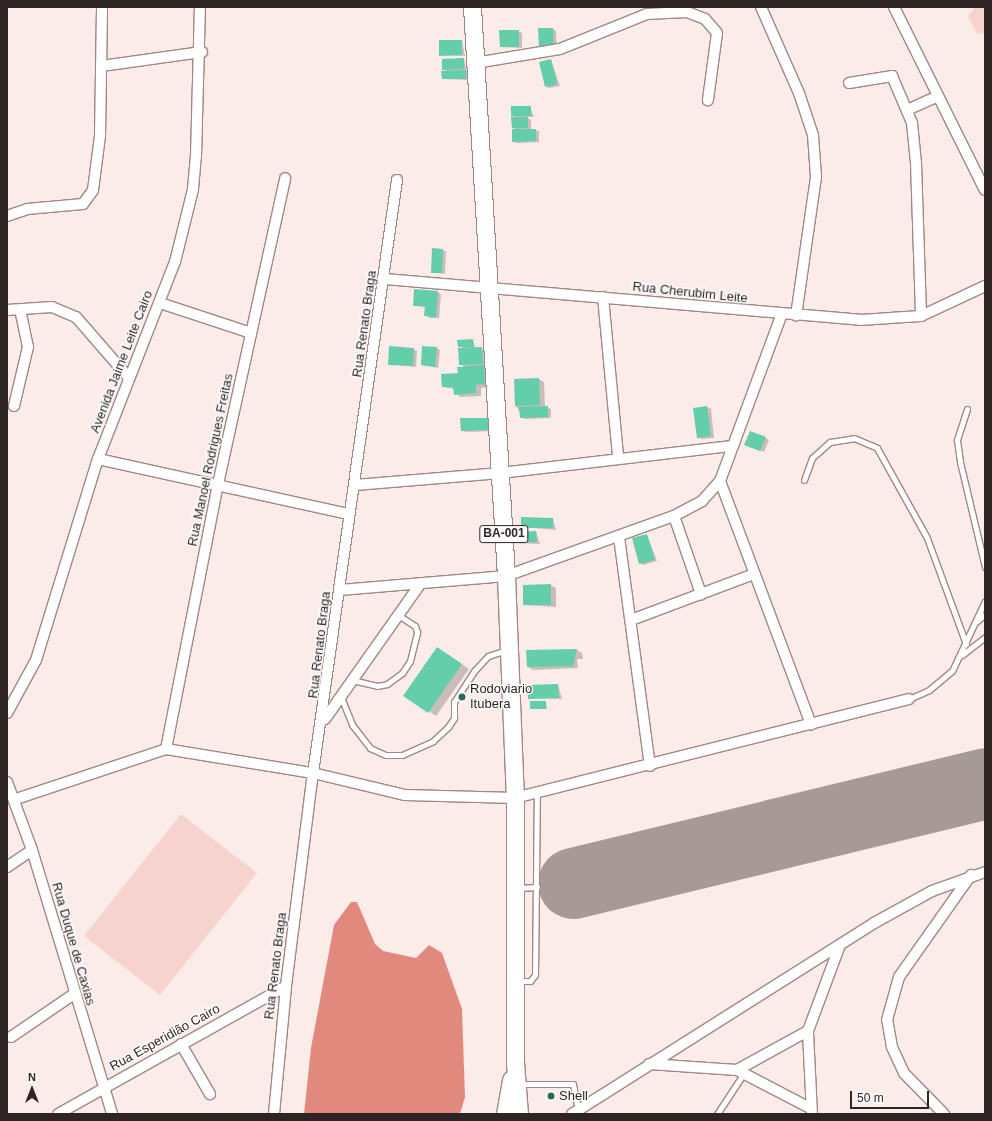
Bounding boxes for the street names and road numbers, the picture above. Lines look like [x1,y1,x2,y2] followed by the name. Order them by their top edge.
[350,270,380,378] street label: Rua Renato Braga
[632,279,748,307] street label: Rua Cherubim Leite
[88,288,156,436] street label: Avenida Jaime Leite Cairo
[185,372,237,548] street label: Rua Manoel Rodrigues Freitas
[479,524,529,544] road number: BA-001
[306,591,334,699] street label: Rua Renato Braga
[48,881,98,1007] street label: Rua Duque de Caxias
[262,912,290,1020] street label: Rua Renato Braga
[107,1001,223,1075] street label: Rua Esperidião Cairo

